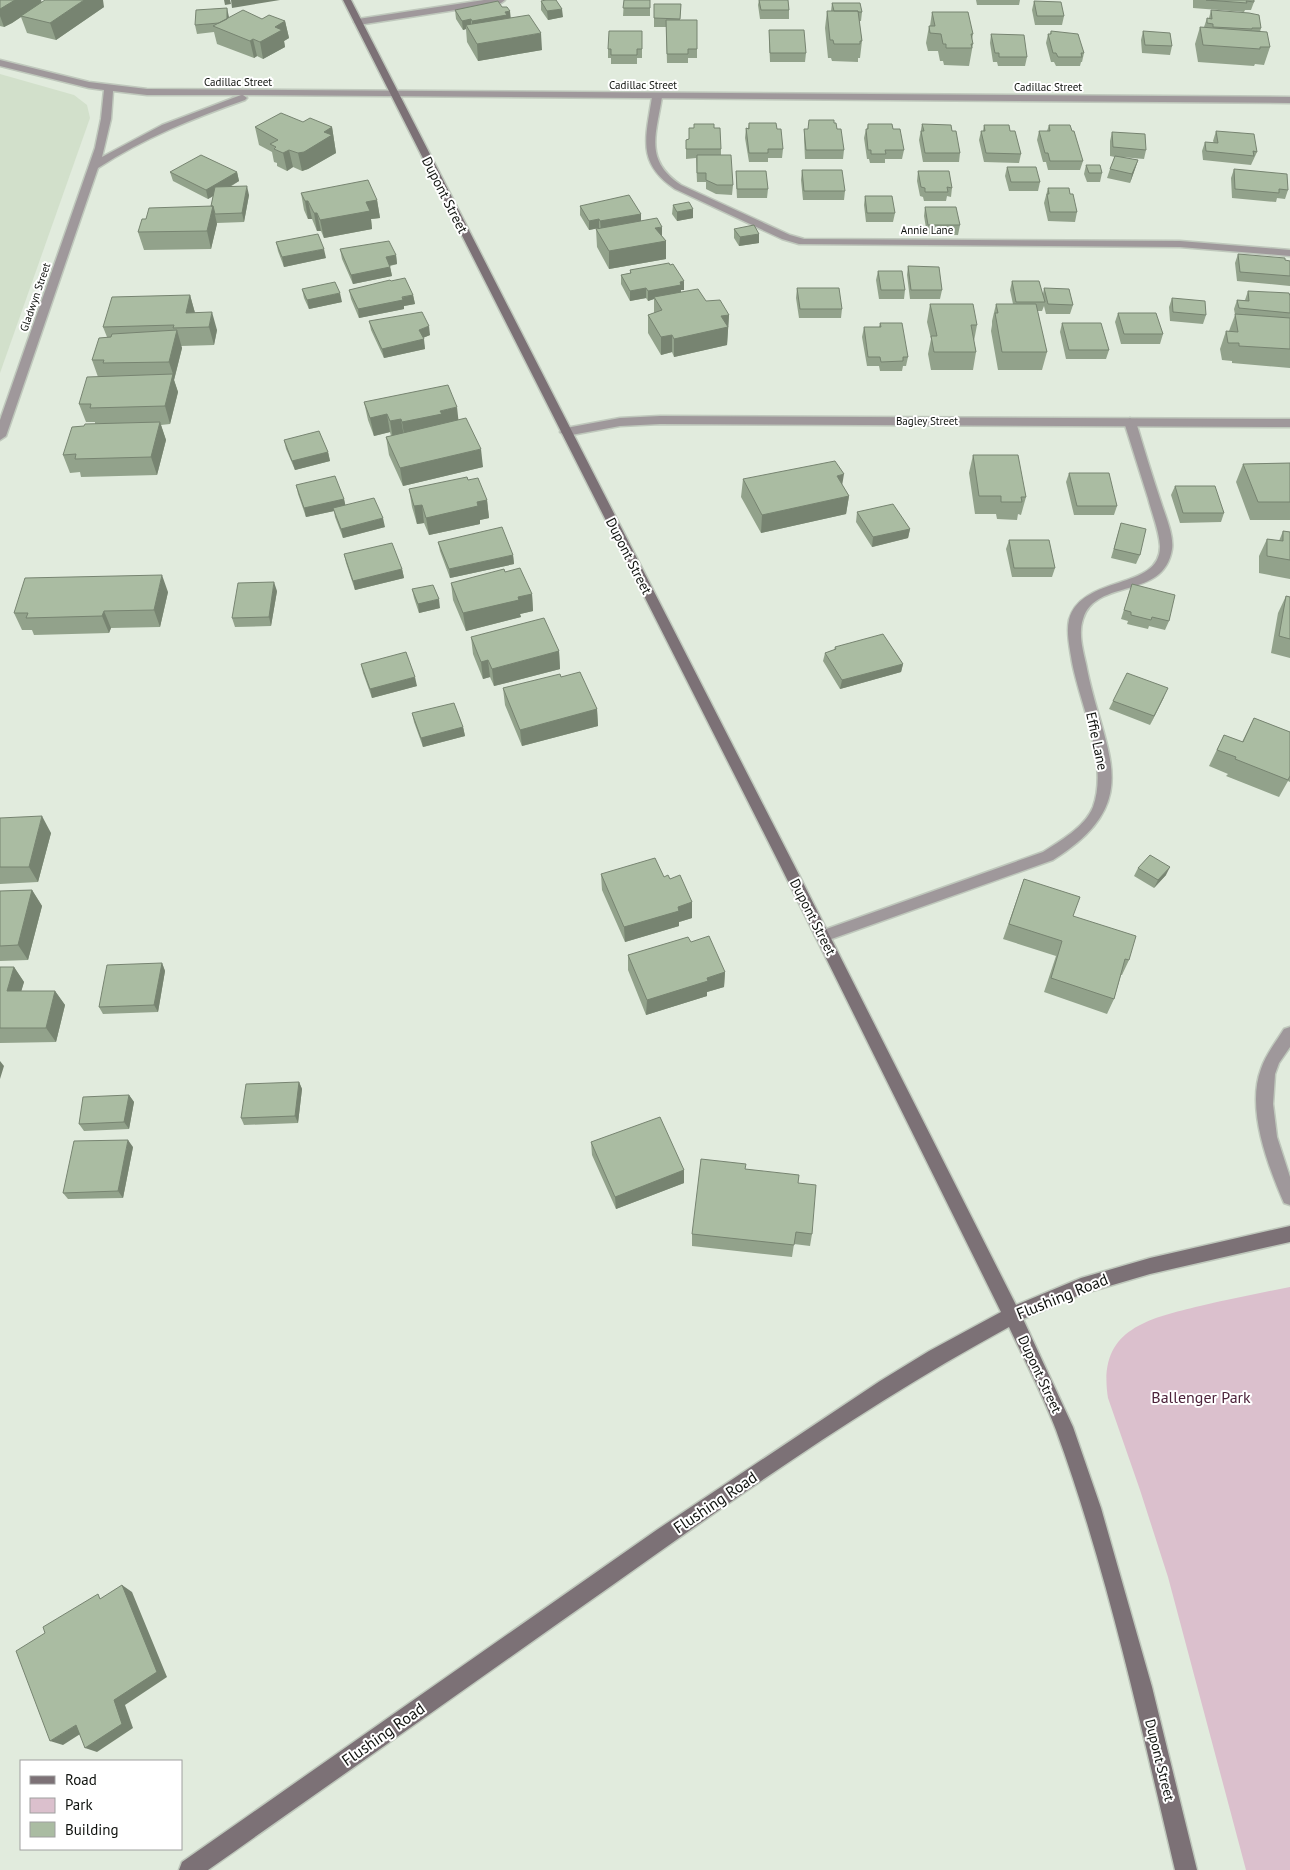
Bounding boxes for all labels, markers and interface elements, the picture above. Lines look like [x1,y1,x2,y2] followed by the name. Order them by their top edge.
[204,75,272,89] street label: Cadillac Street
[609,78,677,92] street label: Cadillac Street
[1014,80,1082,94] street label: Cadillac Street
[418,154,472,237] street label: Dupont Street
[901,223,954,237] street label: Annie Lane
[17,261,53,333] street label: Gladwyn Street
[896,414,958,428] street label: Bagley Street
[602,515,656,598] street label: Dupont Street
[1082,710,1112,772] street label: Effie Lane
[786,876,840,959] street label: Dupont Street
[1013,1269,1111,1323] street label: Flushing Road
[1014,1332,1066,1416] street label: Dupont Street
[1151,1387,1251,1407] park label: Ballenger Park
[669,1467,761,1537] street label: Flushing Road
[338,1698,428,1770] street label: Flushing Road
[1141,1717,1179,1803] street label: Dupont Street
[20,1760,182,1850] legend
[65,1770,97,1789] text: Road
[65,1795,93,1814] text: Park
[65,1820,119,1839] text: Building

